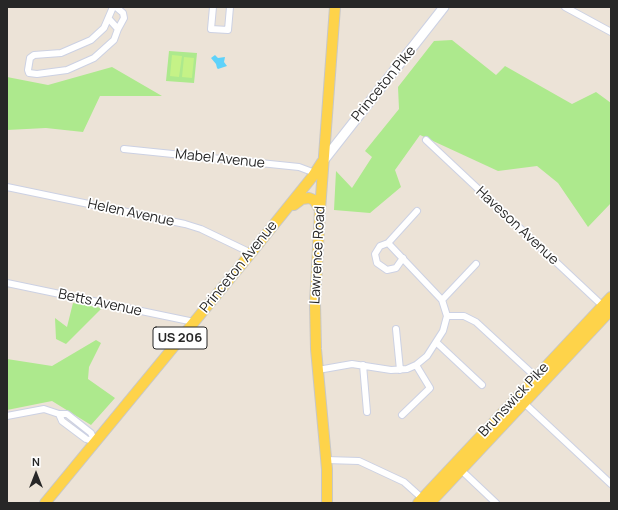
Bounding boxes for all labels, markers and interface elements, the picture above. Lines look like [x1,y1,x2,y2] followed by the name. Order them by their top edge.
[348,43,420,125] street label: Princeton Pike
[174,146,266,172] street label: Mabel Avenue
[472,183,562,269] street label: Haveson Avenue
[86,196,176,230] street label: Helen Avenue
[307,206,329,304] street label: Lawrence Road
[197,218,281,316] street label: Princeton Avenue
[57,286,143,320] street label: Betts Avenue
[153,327,207,349] road number: US 206
[475,359,553,441] street label: Brunswick Pike
[16,454,56,494] north arrow
[32,454,40,469] text: N

